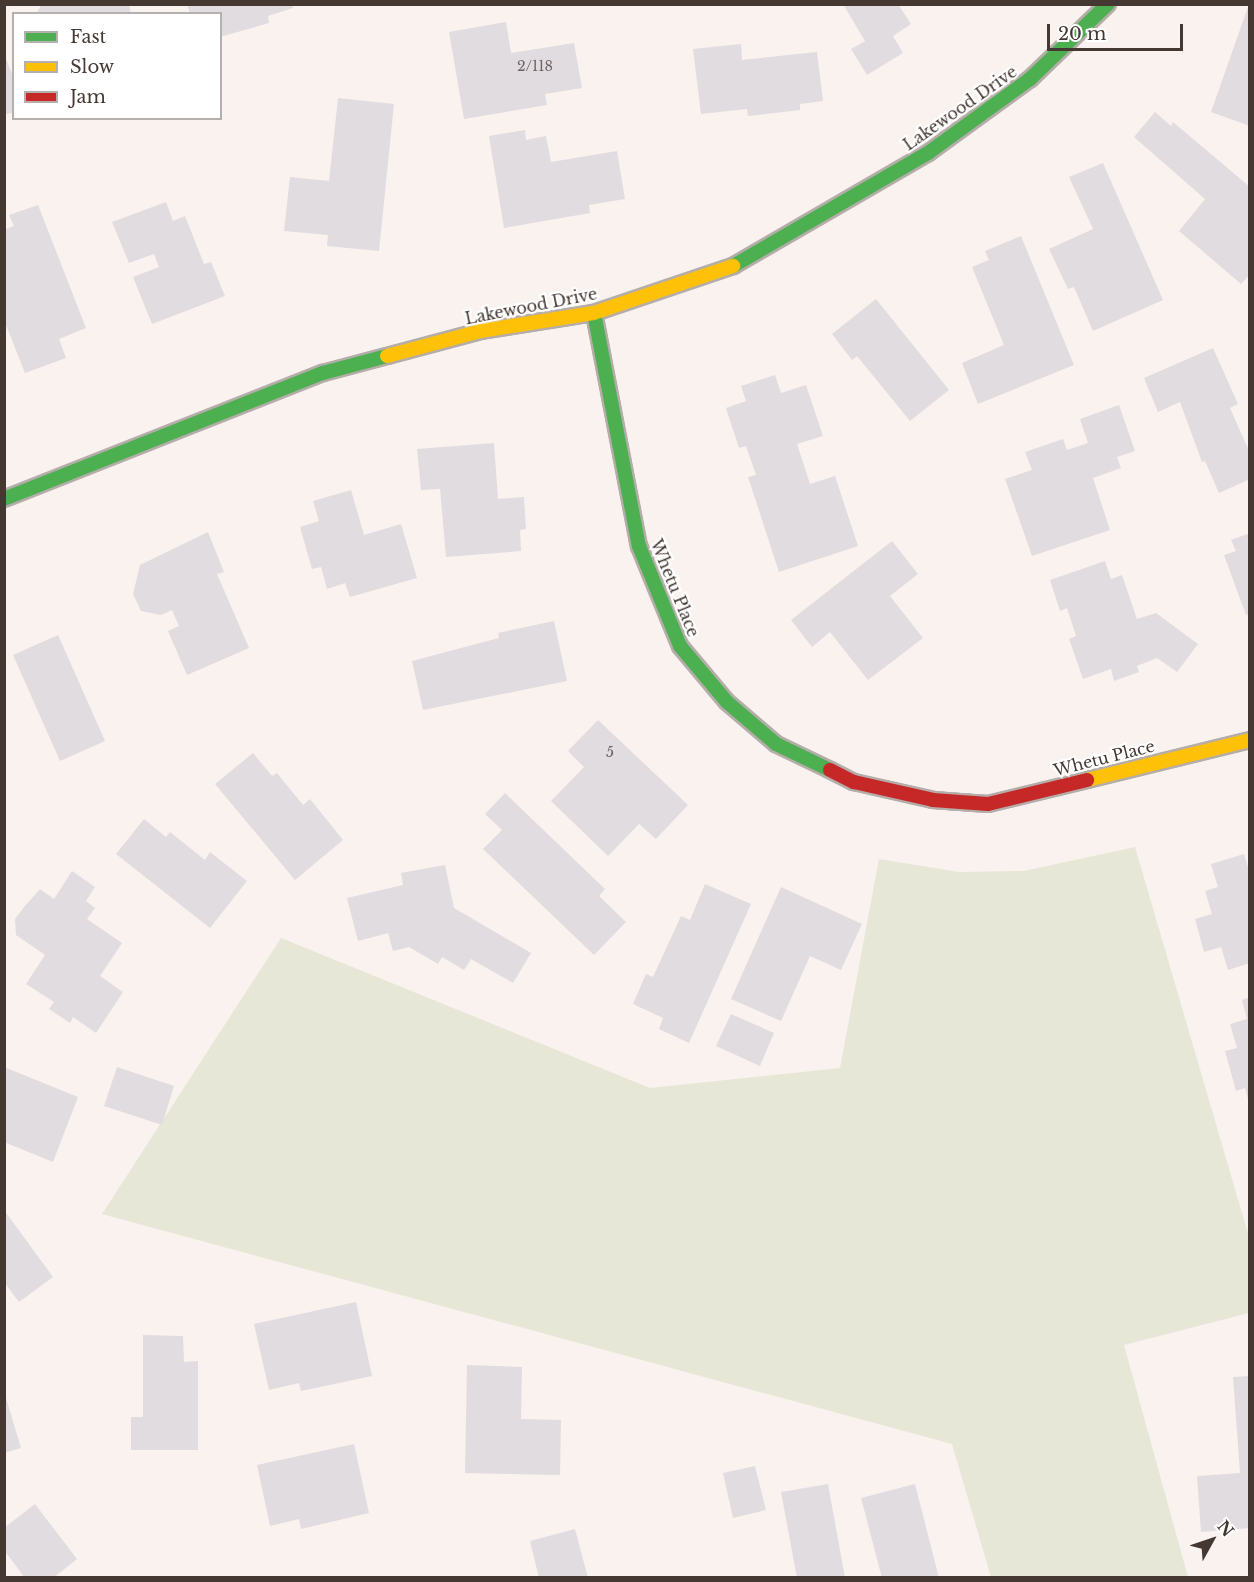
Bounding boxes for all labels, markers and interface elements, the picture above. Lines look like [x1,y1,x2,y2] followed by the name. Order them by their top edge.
[12,12,222,120] legend
[1050,12,1186,50] scale bar
[1058,23,1106,45] text: 20 m
[70,26,106,48] text: Fast
[70,56,114,78] text: Slow
[517,58,553,74] house number: 2/118
[900,62,1020,154] street label: Lakewood Drive
[70,86,106,108] text: Jam
[463,284,599,328] street label: Lakewood Drive
[647,536,703,640] street label: Whetu Place
[1051,736,1157,780] street label: Whetu Place
[606,744,614,760] house number: 5
[1182,1510,1242,1570] north arrow
[1213,1516,1238,1541] text: N

